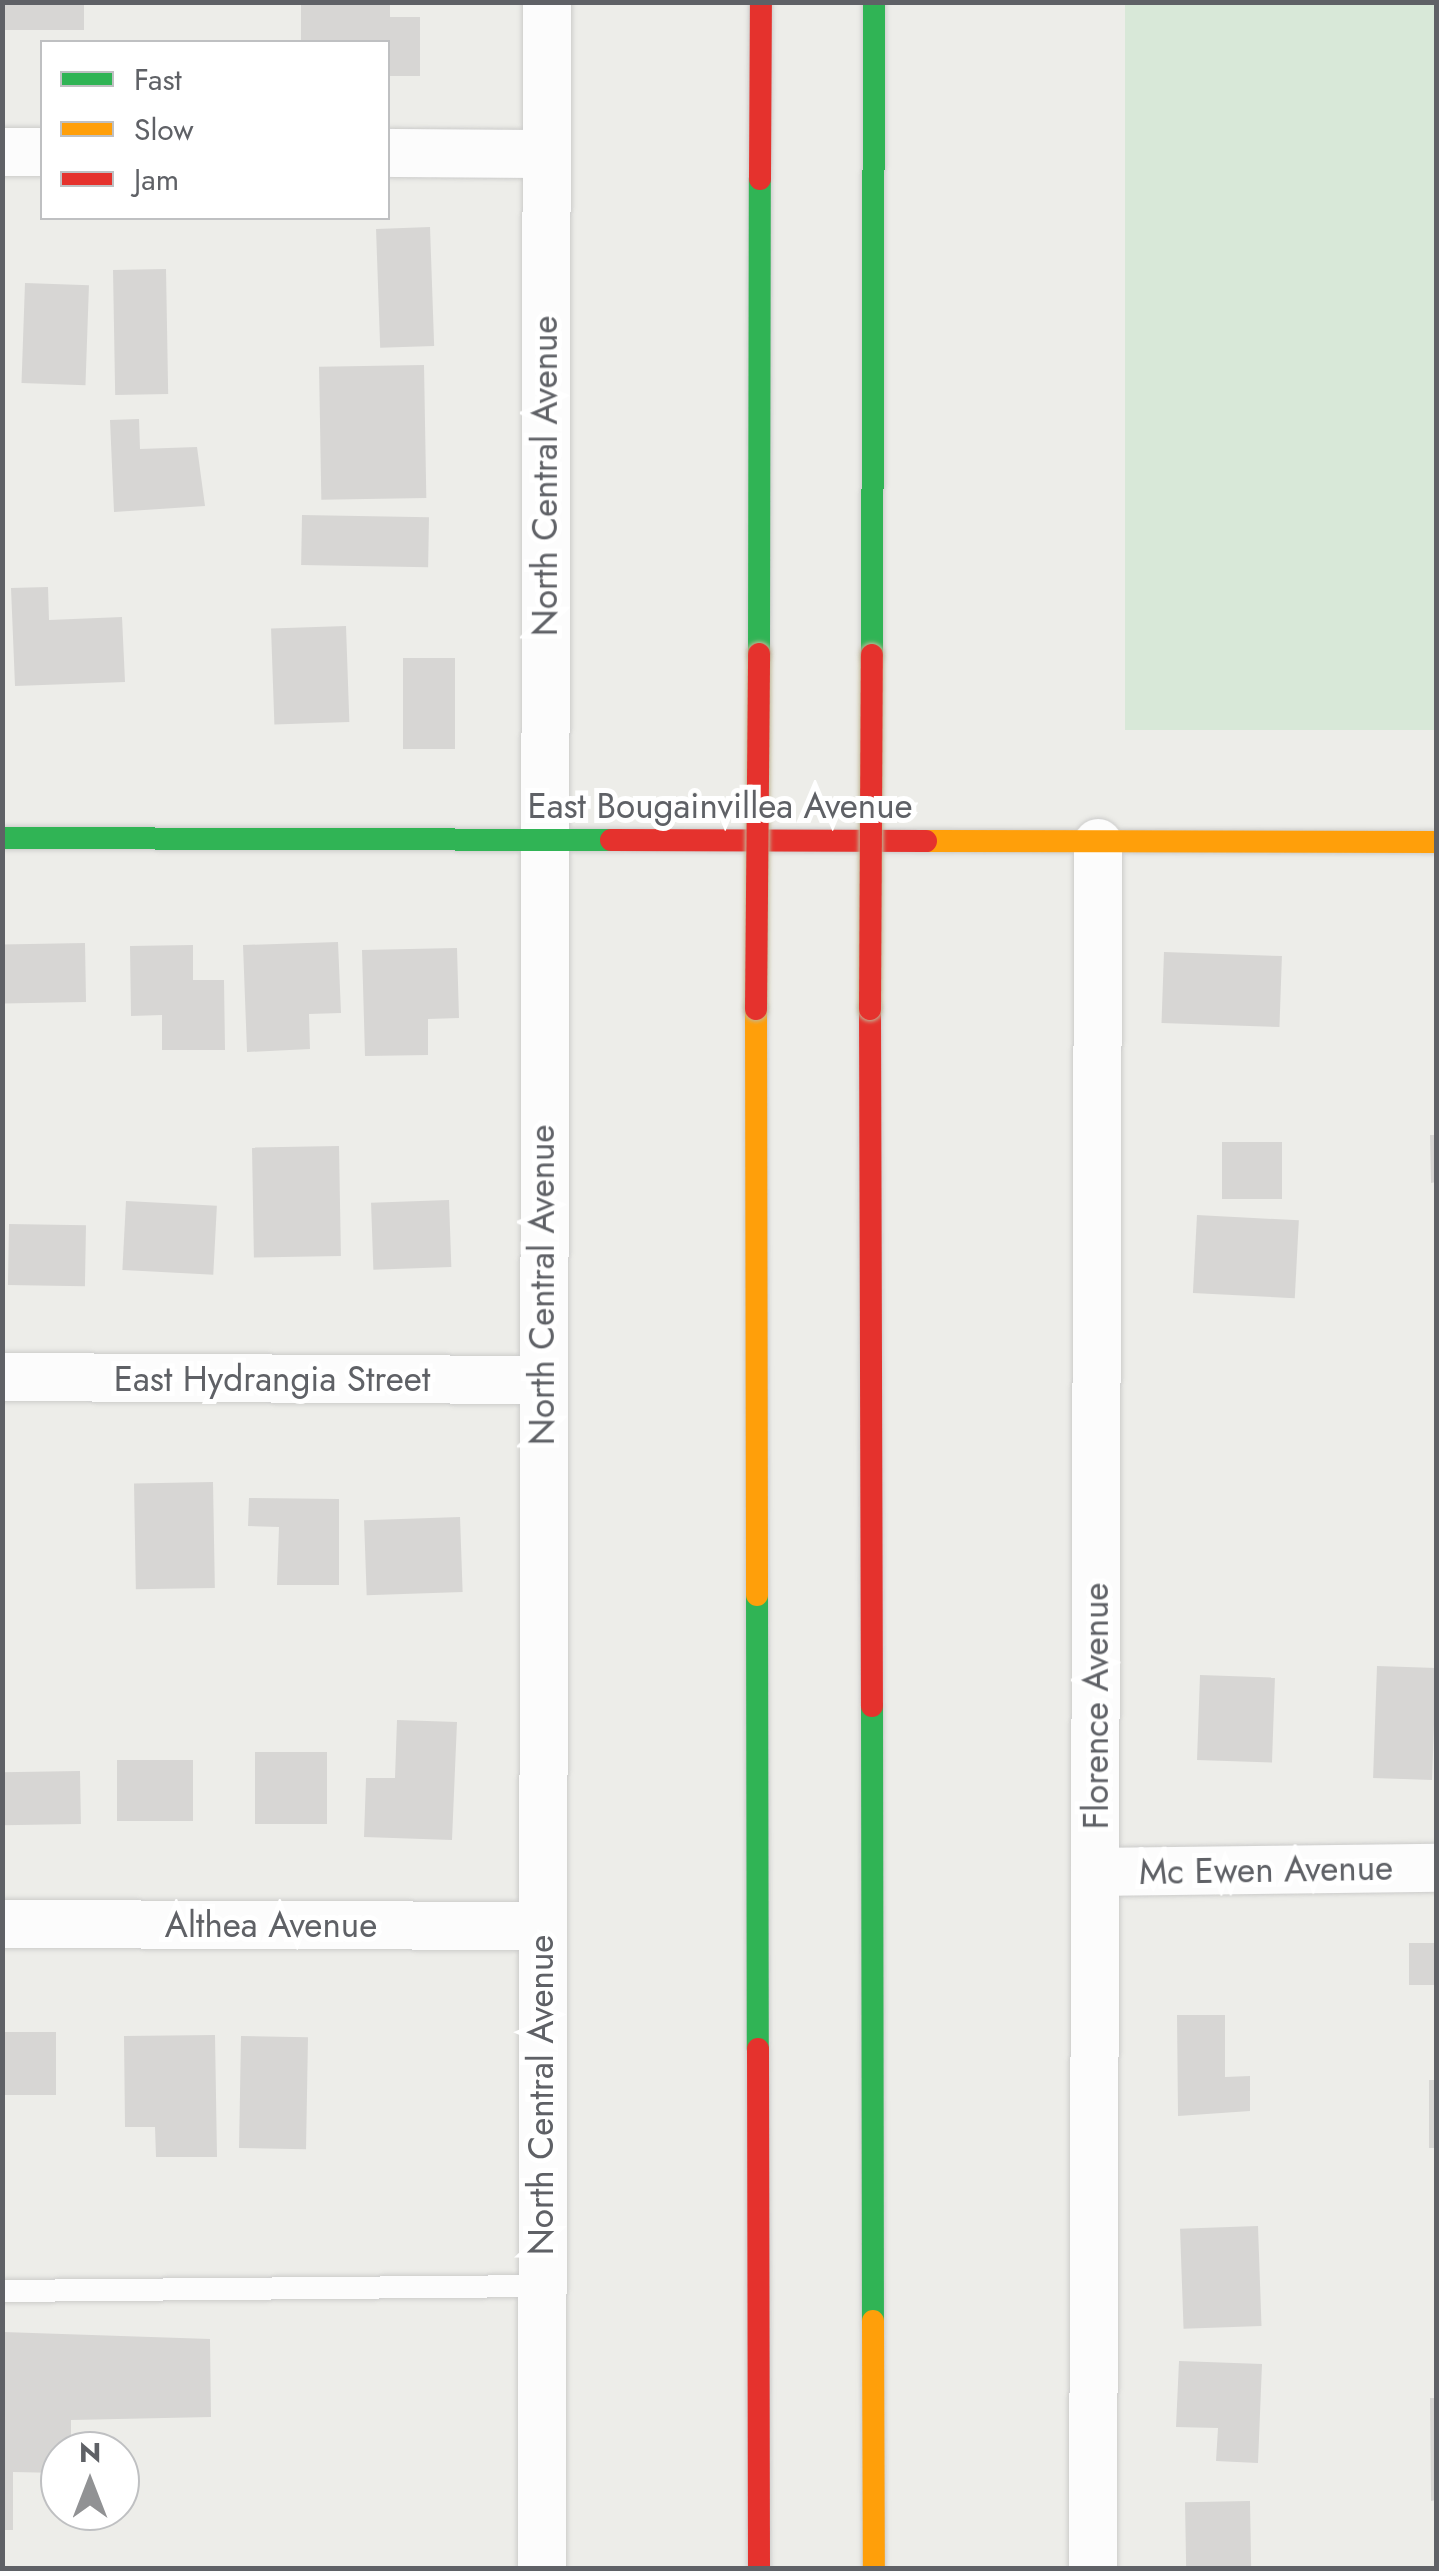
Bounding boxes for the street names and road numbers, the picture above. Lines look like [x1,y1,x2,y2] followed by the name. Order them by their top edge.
[524,316,566,636] street label: North Central Avenue
[527,785,913,827] street label: East Bougainvillea Avenue
[521,1125,563,1445] street label: North Central Avenue
[114,1358,430,1400] street label: East Hydrangia Street
[1075,1583,1117,1829] street label: Florence Avenue
[1139,1847,1393,1893] street label: Mc Ewen Avenue
[165,1904,377,1946] street label: Althea Avenue
[520,1935,562,2255] street label: North Central Avenue

